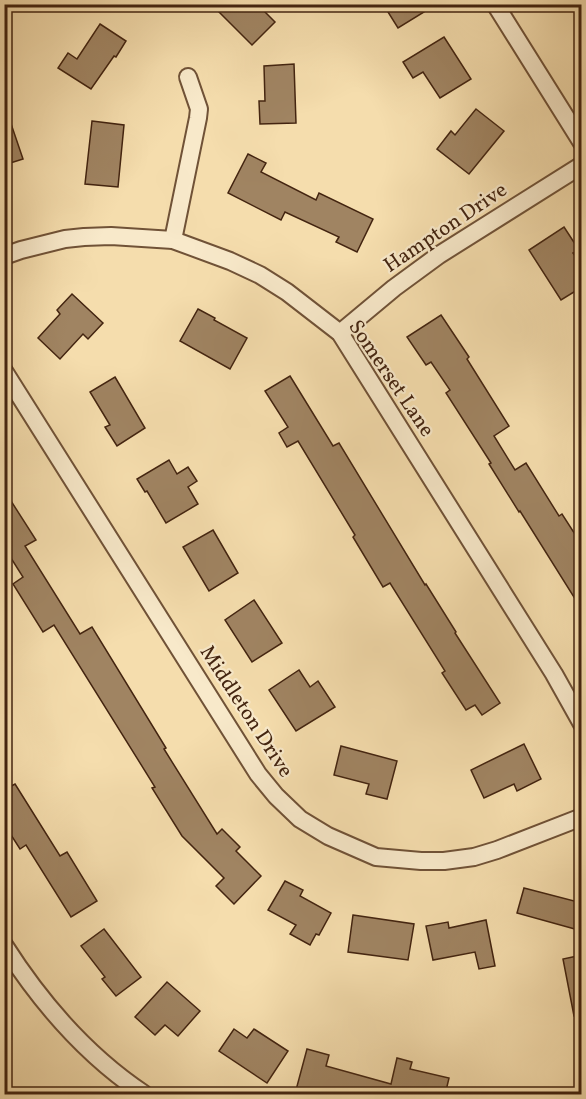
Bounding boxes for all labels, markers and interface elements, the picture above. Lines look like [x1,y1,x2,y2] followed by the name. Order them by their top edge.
[378,176,513,280] street label: Hampton Drive
[341,315,441,443] street label: Somerset Lane
[192,640,299,784] street label: Middleton Drive

